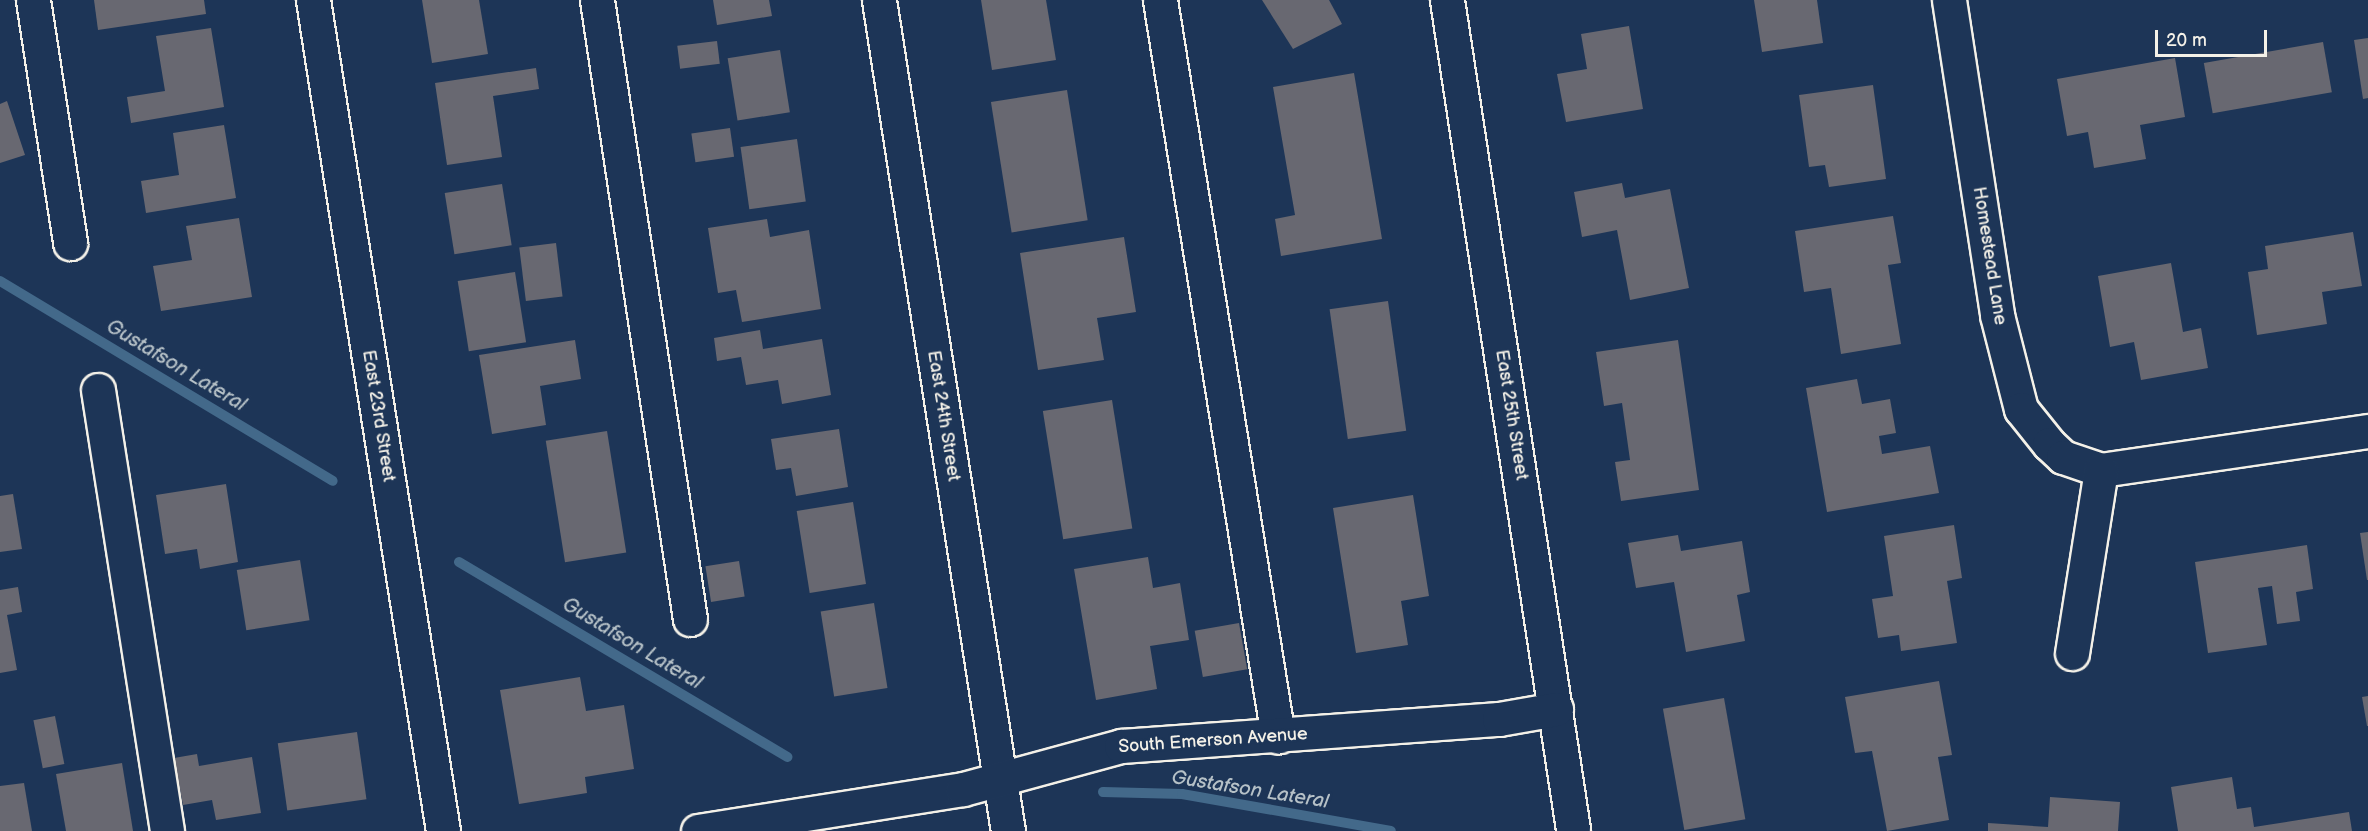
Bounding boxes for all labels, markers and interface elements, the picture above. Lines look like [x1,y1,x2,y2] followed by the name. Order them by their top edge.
[2158,18,2270,56] scale bar
[2166,30,2207,51] text: 20 m
[1967,185,2011,327] street label: Homestead Lane
[102,315,250,417] water label: Gustafson Lateral
[357,348,399,484] street label: East 23rd Street
[1490,348,1532,482] street label: East 25th Street
[922,349,964,483] street label: East 24th Street
[558,593,706,695] water label: Gustafson Lateral
[1118,724,1308,758] street label: South Emerson Avenue
[1170,766,1330,814] water label: Gustafson Lateral

